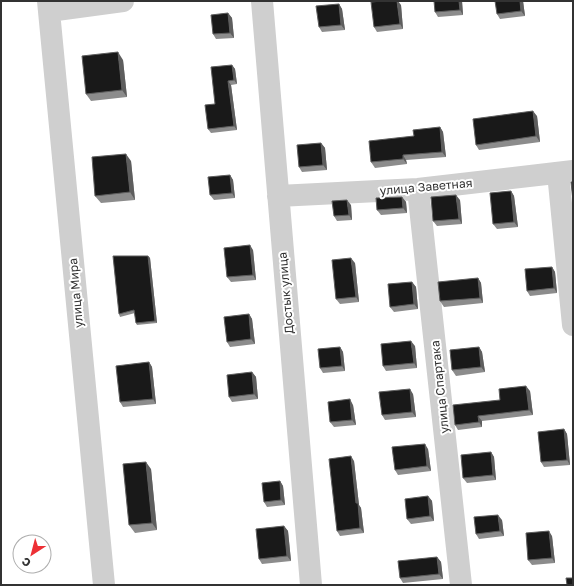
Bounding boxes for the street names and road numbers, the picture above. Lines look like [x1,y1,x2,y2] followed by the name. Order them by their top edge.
[379,175,473,198] street label: улица Заветная
[274,251,297,335] street label: Достык улица
[65,258,86,329] street label: улица Мира
[427,340,452,434] street label: улица Спартака

